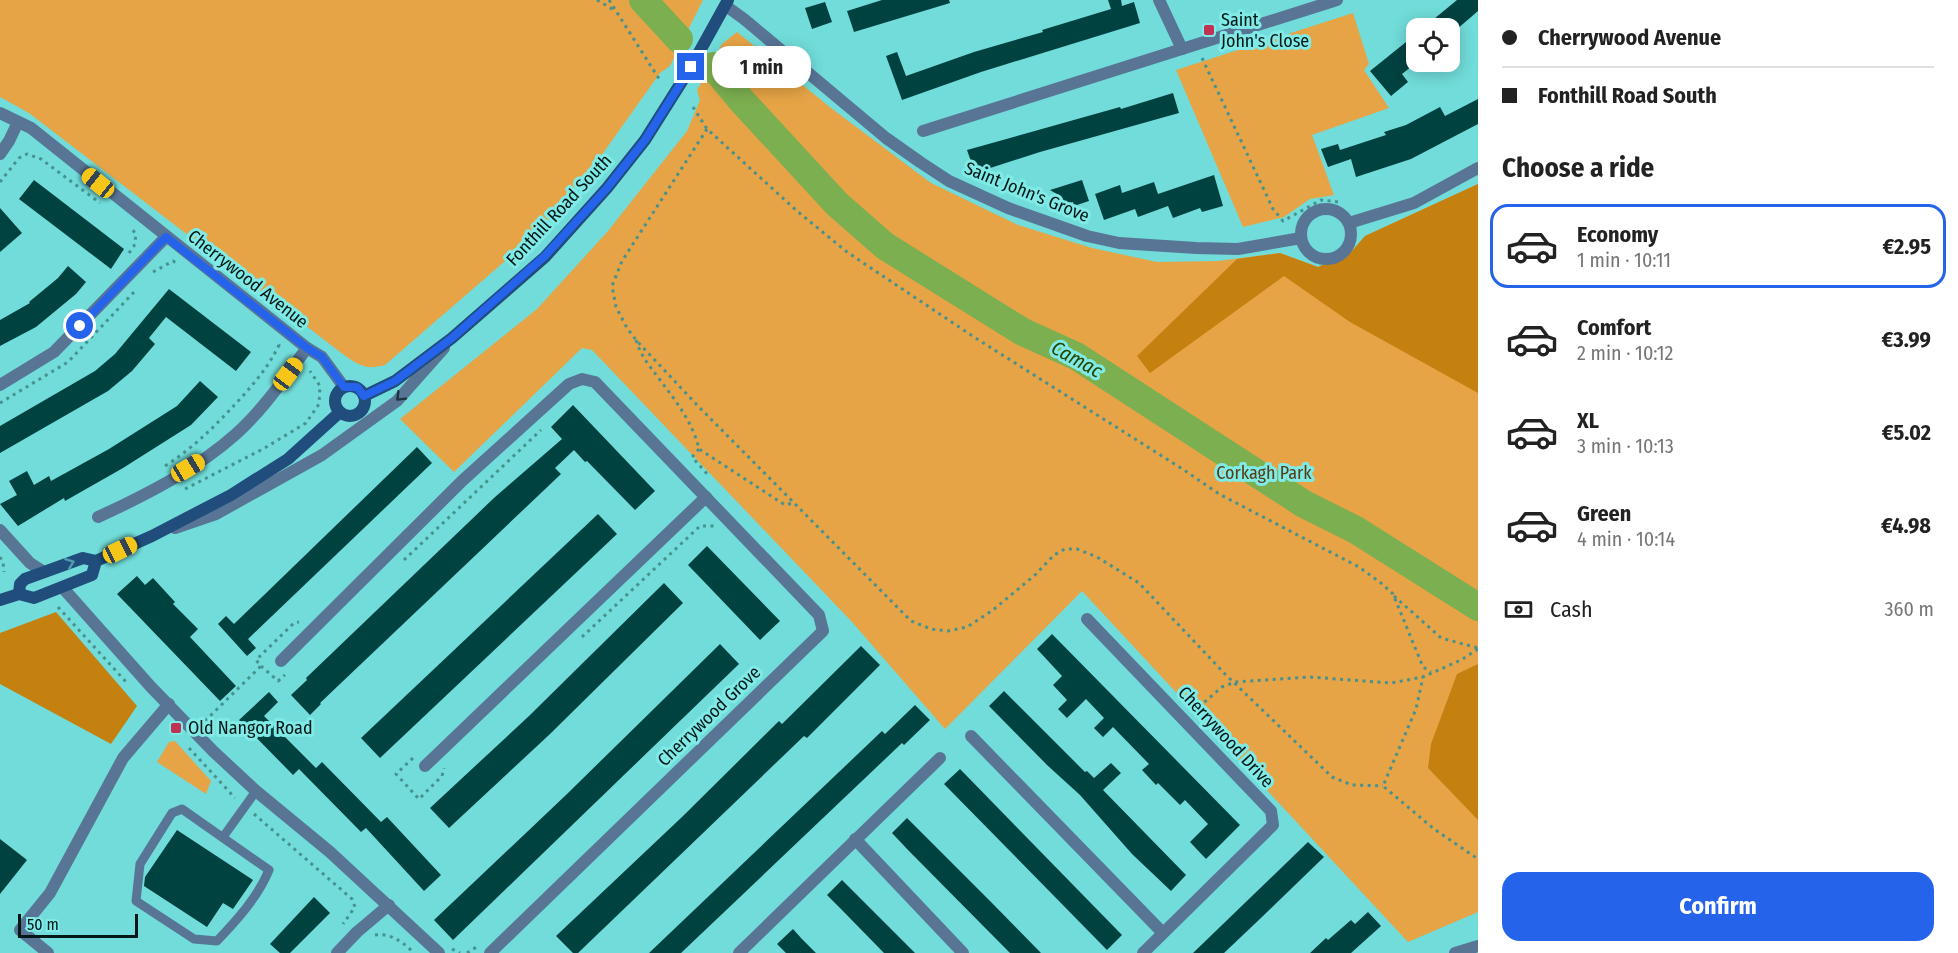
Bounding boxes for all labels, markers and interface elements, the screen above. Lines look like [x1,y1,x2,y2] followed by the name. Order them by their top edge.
[1221,9,1309,52] place label: Saint John's Close
[1406,18,1460,72] map controls
[1406,18,1460,72] button: locate
[1202,23,1216,37] marker: Saint John's Close
[1538,24,1721,51] text: Cherrywood Avenue
[712,46,811,88] callout: 1 min
[677,53,704,80] route end
[740,55,783,79] text: 1 min
[1538,82,1717,109] text: Fonthill Road South
[502,150,616,270] street label: Fonthill Road South
[1502,152,1654,184] text: Choose a ride
[961,157,1093,227] street label: Saint John's Grove
[78,165,118,201] car
[1505,219,1559,273] icon: car
[1577,221,1658,248] text: Economy
[183,225,313,333] street label: Cherrywood Avenue
[1883,233,1931,260] text: €2.95
[1577,248,1671,272] text: 1 min · 10:11
[66,312,93,339] route start
[1505,312,1559,366] icon: car
[1577,314,1651,341] text: Comfort
[1881,326,1931,353] text: €3.99
[1047,335,1107,383] water label: Camac
[1577,341,1673,365] text: 2 min · 10:12
[270,354,306,394] car
[396,390,407,401] one-way arrow
[1505,405,1559,459] icon: car
[1577,407,1599,434] text: XL
[1882,419,1931,446] text: €5.02
[1577,434,1674,458] text: 3 min · 10:13
[168,451,208,485] car
[1216,462,1312,484] park label: Corkagh Park
[1505,498,1559,552] icon: car
[1577,500,1631,527] text: Green
[1881,512,1931,539] text: €4.98
[1577,527,1675,551] text: 4 min · 10:14
[100,534,140,566] car
[64,557,75,570] one-way arrow
[1502,593,1535,626] icon: cash
[1550,596,1593,623] text: Cash
[1885,597,1934,621] text: 360 m
[653,661,765,771] street label: Cherrywood Grove
[1173,682,1279,792] street label: Cherrywood Drive
[188,717,313,739] place label: Old Nangor Road
[169,721,183,735] marker: Old Nangor Road
[1502,872,1934,941] button: Confirm
[18,911,138,938] scale bar
[27,915,59,934] text: 50 m

